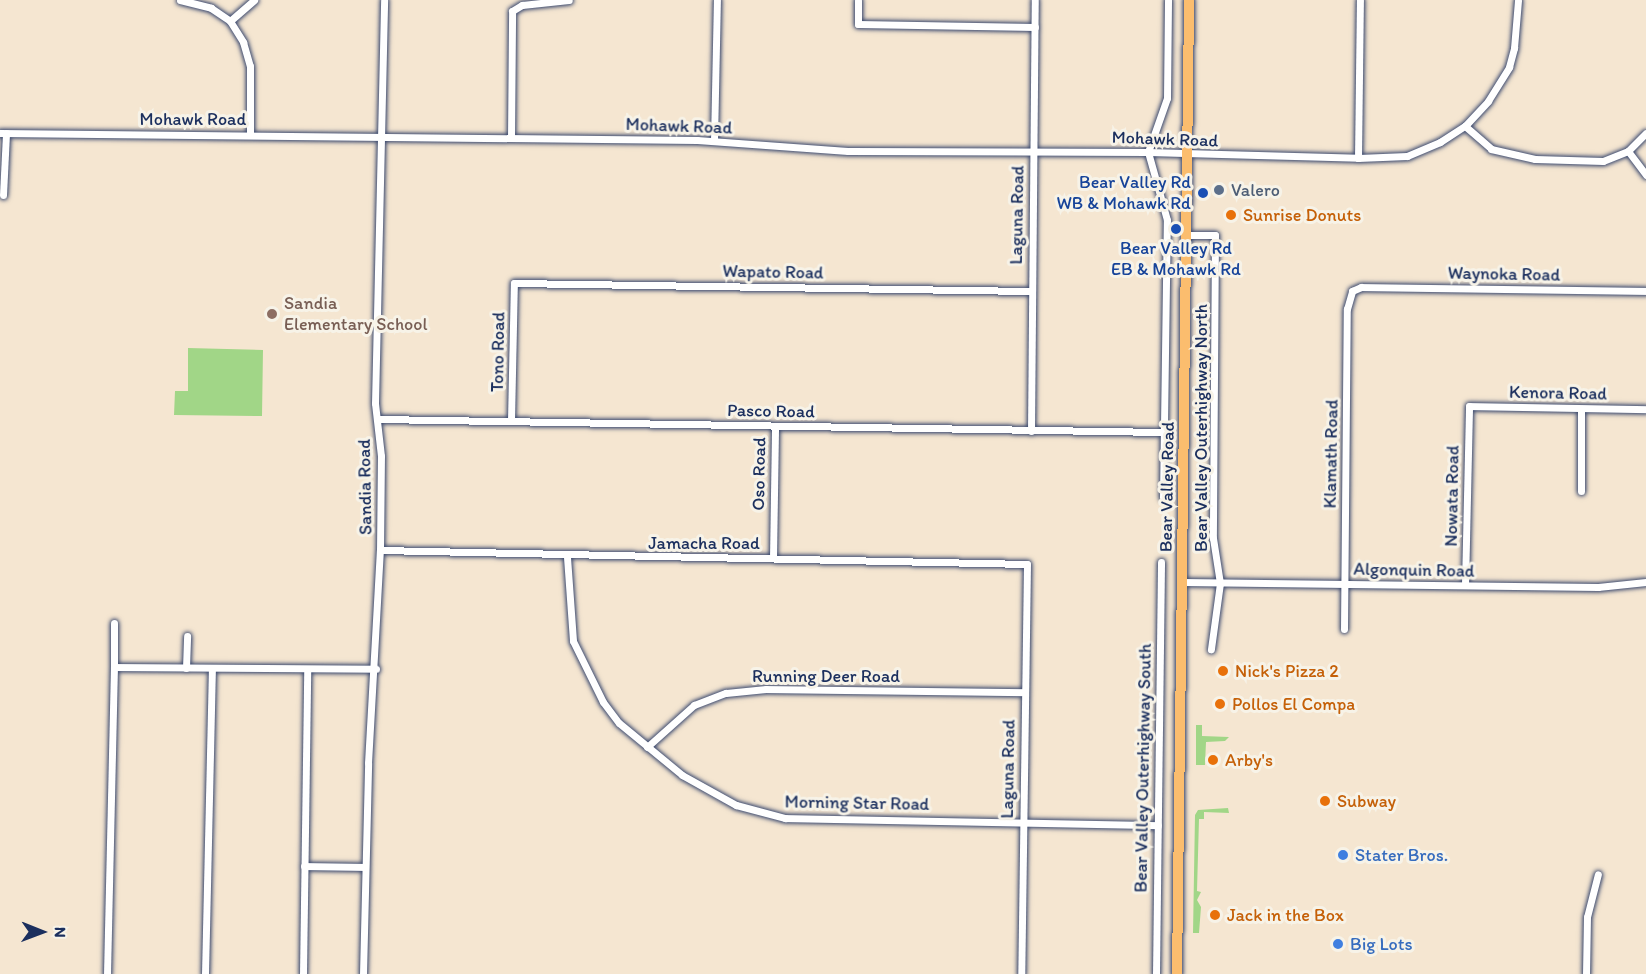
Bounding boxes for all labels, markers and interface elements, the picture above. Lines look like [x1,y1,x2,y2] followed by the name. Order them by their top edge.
[140,108,246,130] street label: Mohawk Road
[626,113,732,139] street label: Mohawk Road
[1112,126,1218,152] street label: Mohawk Road
[1005,165,1029,265] street label: Laguna Road
[1056,172,1191,214] place label: Bear Valley Rd WB & Mohawk Rd
[1231,179,1280,201] place label: Valero
[1212,183,1226,197] marker: Valero
[1196,186,1210,200] marker: Bear Valley Rd WB & Mohawk Rd
[1243,204,1361,226] place label: Sunrise Donuts
[1224,208,1238,222] marker: Sunrise Donuts
[1169,222,1183,236] marker: Bear Valley Rd EB & Mohawk Rd
[1111,238,1241,280] place label: Bear Valley Rd EB & Mohawk Rd
[722,260,824,284] street label: Wapato Road
[1448,262,1560,286] street label: Waynoka Road
[284,293,428,336] place label: Sandia Elementary School
[1190,304,1212,552] street label: Bear Valley Outerhighway North
[265,307,279,321] marker: Sandia Elementary School
[487,312,509,392] street label: Tono Road
[1509,381,1607,405] street label: Kenora Road
[727,399,815,423] street label: Pasco Road
[1319,400,1343,508] street label: Klamath Road
[1155,422,1179,552] street label: Bear Valley Road
[748,437,770,511] street label: Oso Road
[353,439,377,535] street label: Sandia Road
[1440,445,1464,547] street label: Nowata Road
[648,532,760,554] street label: Jamacha Road
[1353,558,1475,582] street label: Algonquin Road
[1130,644,1156,892] street label: Bear Valley Outerhighway South
[1235,660,1339,682] place label: Nick's Pizza 2
[1216,664,1230,678] marker: Nick's Pizza 2
[752,665,900,687] street label: Running Deer Road
[1232,693,1355,715] place label: Pollos El Compa
[1213,697,1227,711] marker: Pollos El Compa
[996,719,1020,819] street label: Laguna Road
[1225,749,1273,771] place label: Arby's
[1206,753,1220,767] marker: Arby's
[1337,790,1396,812] place label: Subway
[785,791,929,815] street label: Morning Star Road
[1318,794,1332,808] marker: Subway
[1355,844,1448,866] place label: Stater Bros.
[1336,848,1350,862] marker: Stater Bros.
[12,902,72,962] north arrow
[1227,904,1344,926] place label: Jack in the Box
[1208,908,1222,922] marker: Jack in the Box
[51,927,70,938] text: N
[1350,933,1413,955] place label: Big Lots
[1331,937,1345,951] marker: Big Lots

